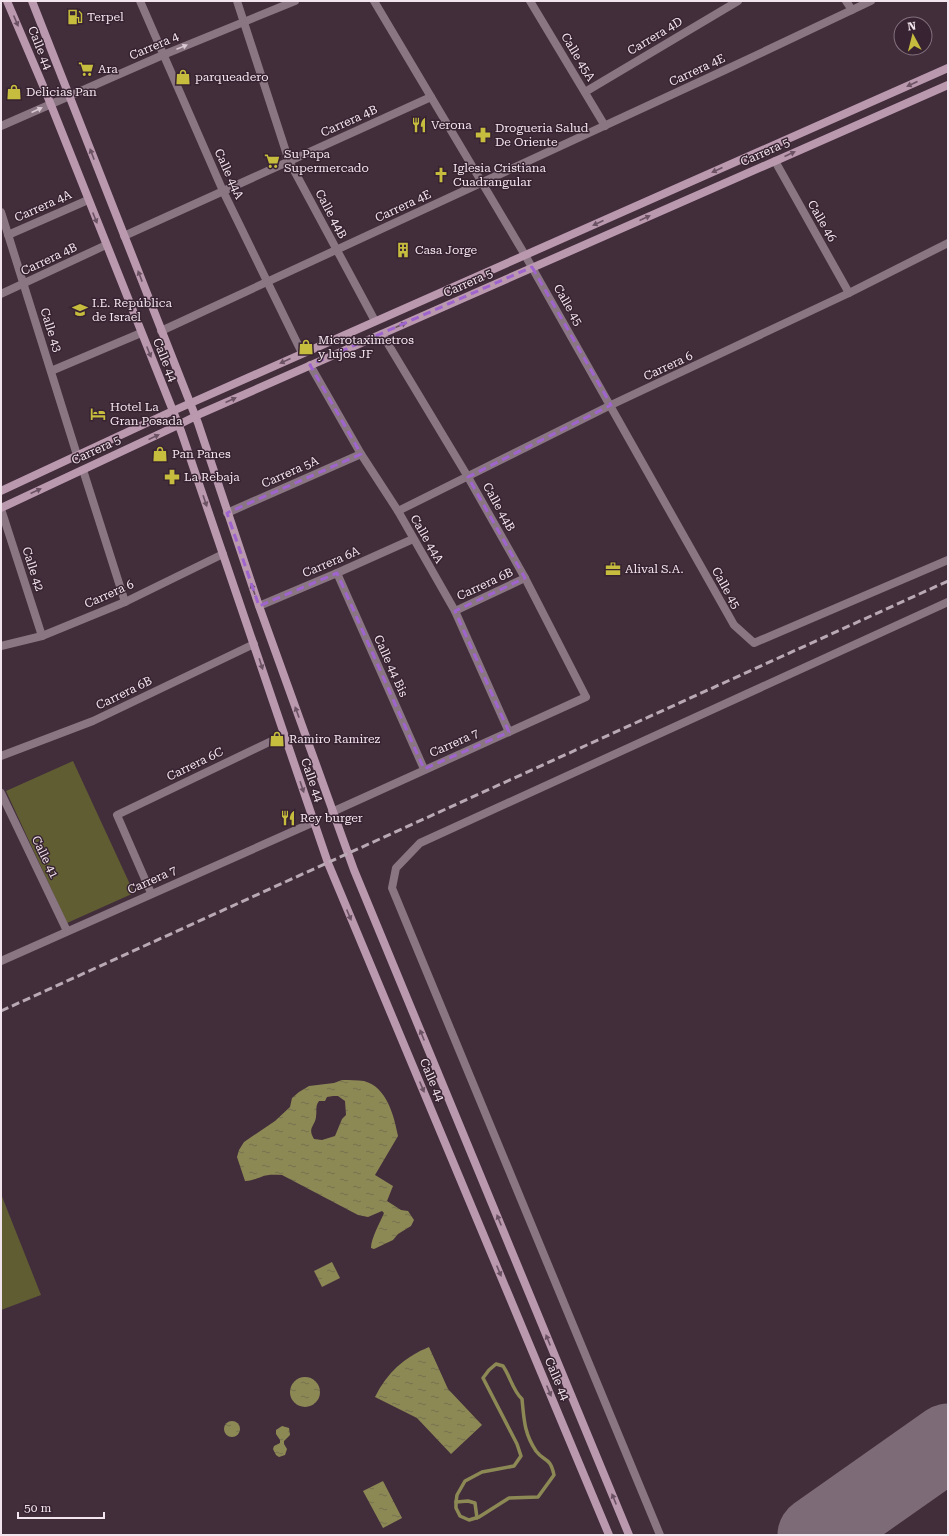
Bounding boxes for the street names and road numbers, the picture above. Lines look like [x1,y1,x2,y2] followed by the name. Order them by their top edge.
[625,14,685,58] street label: Carrera 4D
[25,24,55,72] street label: Calle 44
[127,29,181,63] street label: Carrera 4
[558,30,598,84] street label: Calle 45A
[667,51,727,89] street label: Carrera 4E
[318,102,380,140] street label: Carrera 4B
[738,135,792,169] street label: Carrera 5
[212,146,247,202] street label: Calle 44A
[12,187,74,225] street label: Carrera 4A
[312,187,350,241] street label: Calle 44B
[373,187,433,225] street label: Carrera 4E
[805,198,840,244] street label: Calle 46
[19,240,79,278] street label: Carrera 4B
[441,266,495,300] street label: Carrera 5
[551,282,586,328] street label: Calle 45
[37,306,65,354] street label: Calle 43
[150,336,180,384] street label: Calle 44
[641,348,695,383] street label: Carrera 6
[69,432,123,467] street label: Carrera 5
[259,453,321,491] street label: Carrera 5A
[480,480,518,534] street label: Calle 44B
[407,512,447,566] street label: Calle 44A
[300,543,362,580] street label: Carrera 6A
[19,545,47,593] street label: Calle 42
[455,565,515,603] street label: Carrera 6B
[709,565,743,612] street label: Calle 45
[82,577,136,611] street label: Carrera 6
[371,633,411,699] street label: Calle 44 Bis
[94,673,154,713] street label: Carrera 6B
[427,726,481,760] street label: Carrera 7
[164,744,226,784] street label: Carrera 6C
[298,756,326,804] street label: Calle 44
[29,833,61,881] street label: Calle 41
[125,863,179,897] street label: Carrera 7
[417,1056,447,1104] street label: Calle 44
[542,1355,572,1403] street label: Calle 44

